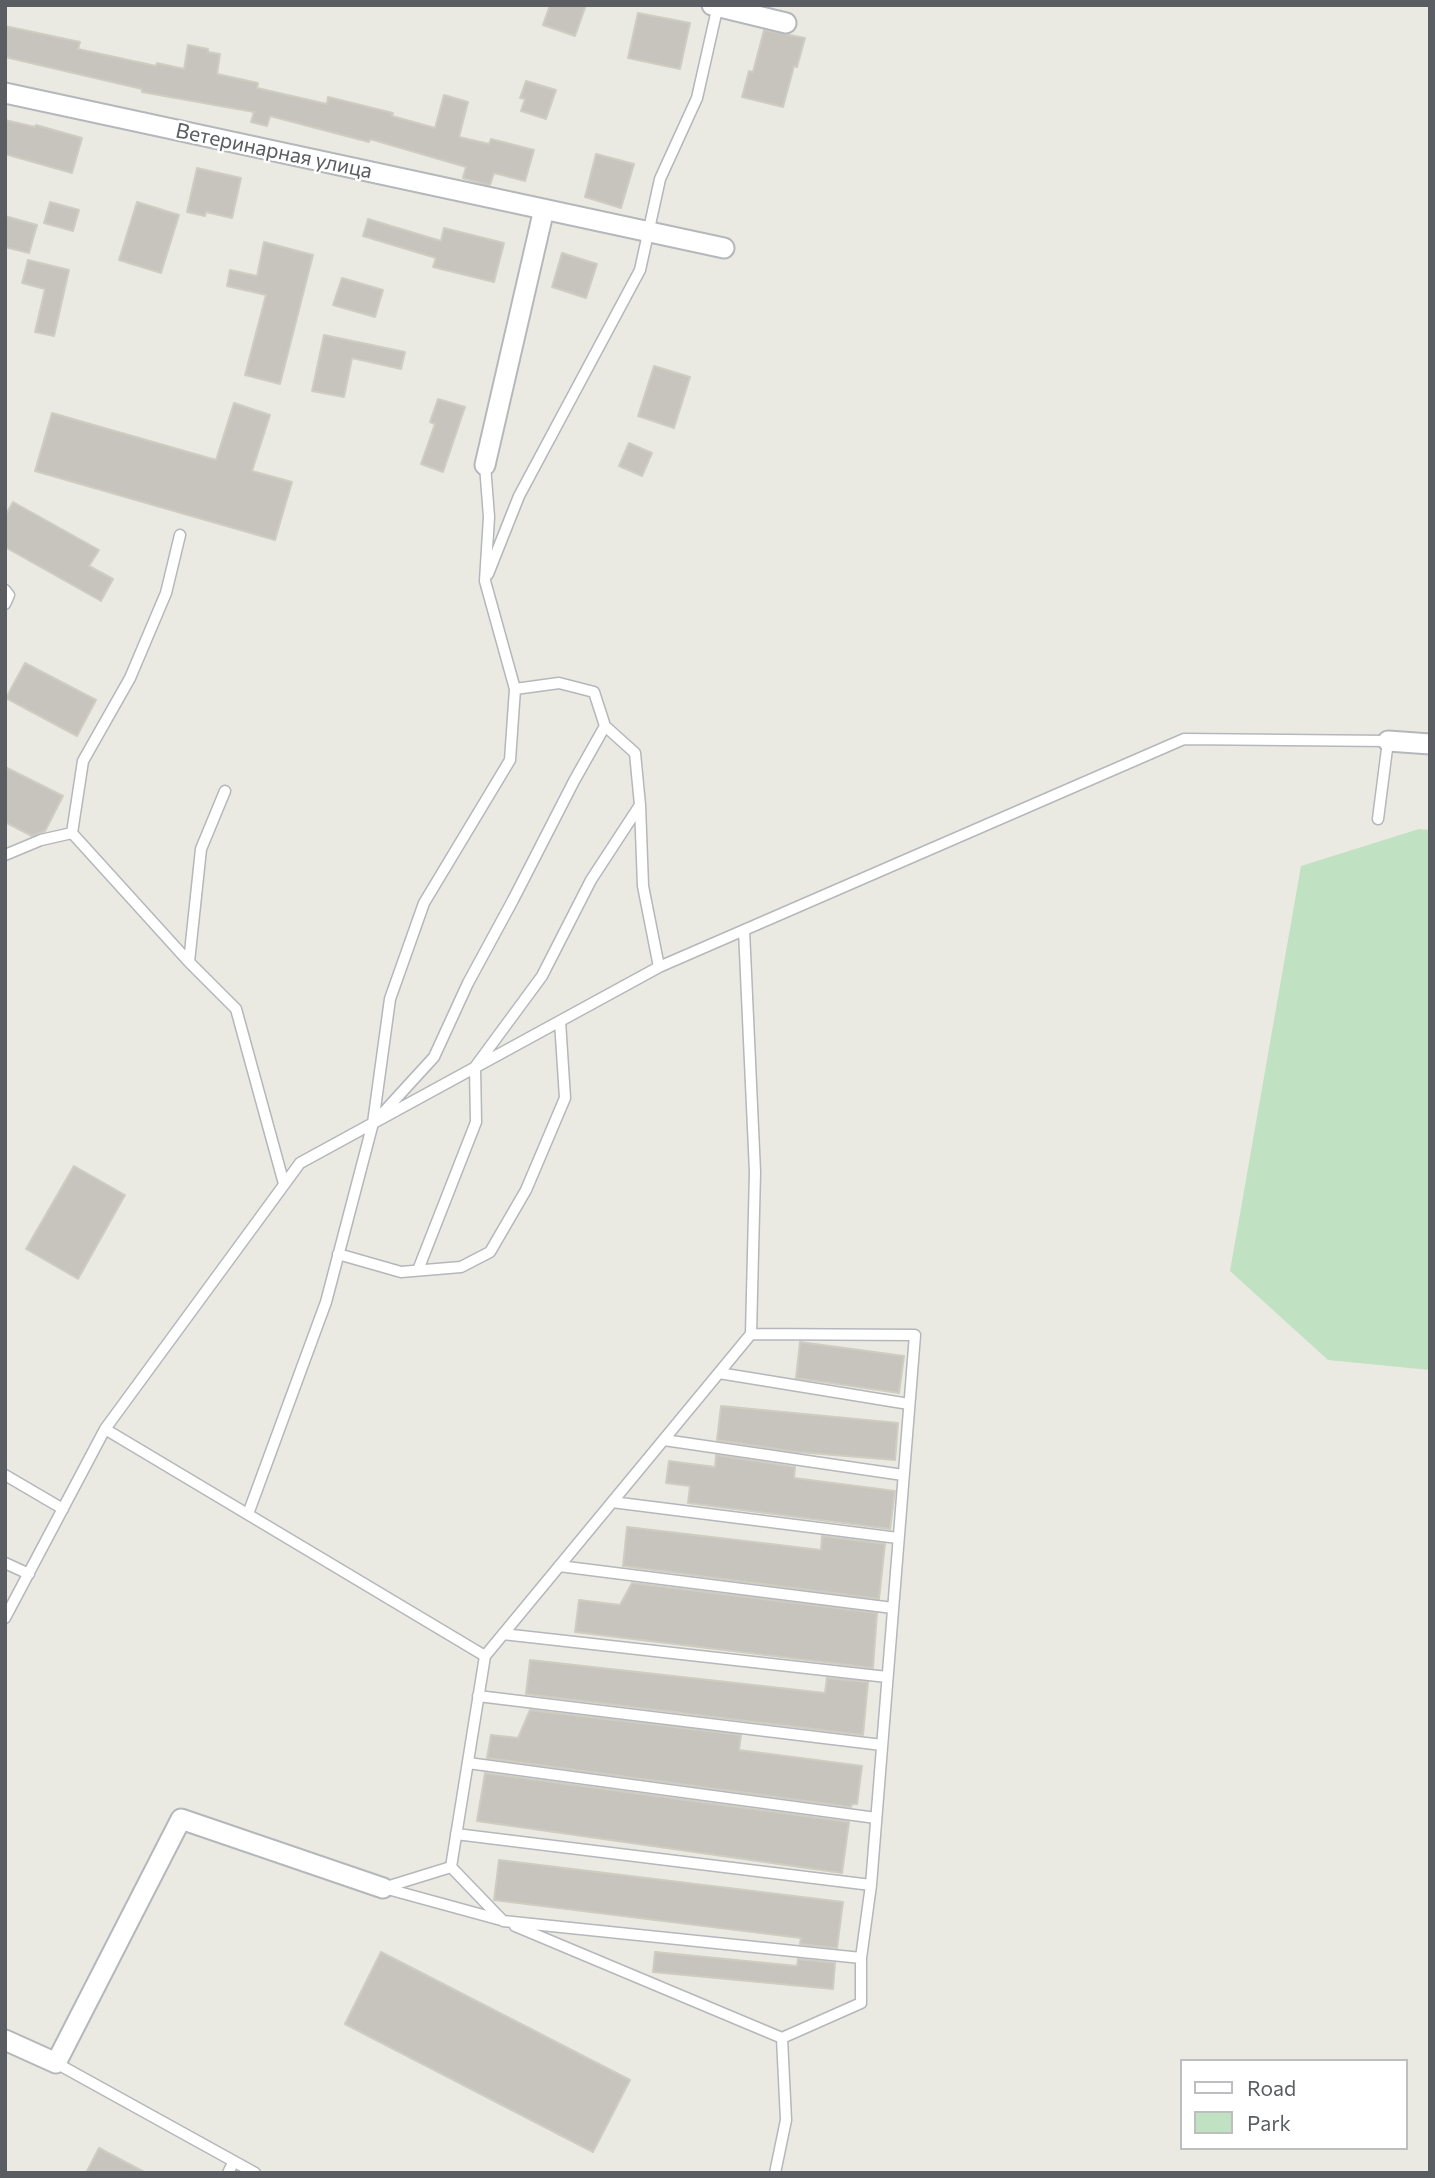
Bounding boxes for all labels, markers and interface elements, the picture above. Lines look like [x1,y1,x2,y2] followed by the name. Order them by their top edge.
[173,118,375,184] street label: Ветеринарная улица
[1180,2059,1407,2150] legend
[1247,2075,1296,2100] text: Road
[1247,2110,1291,2135] text: Park

